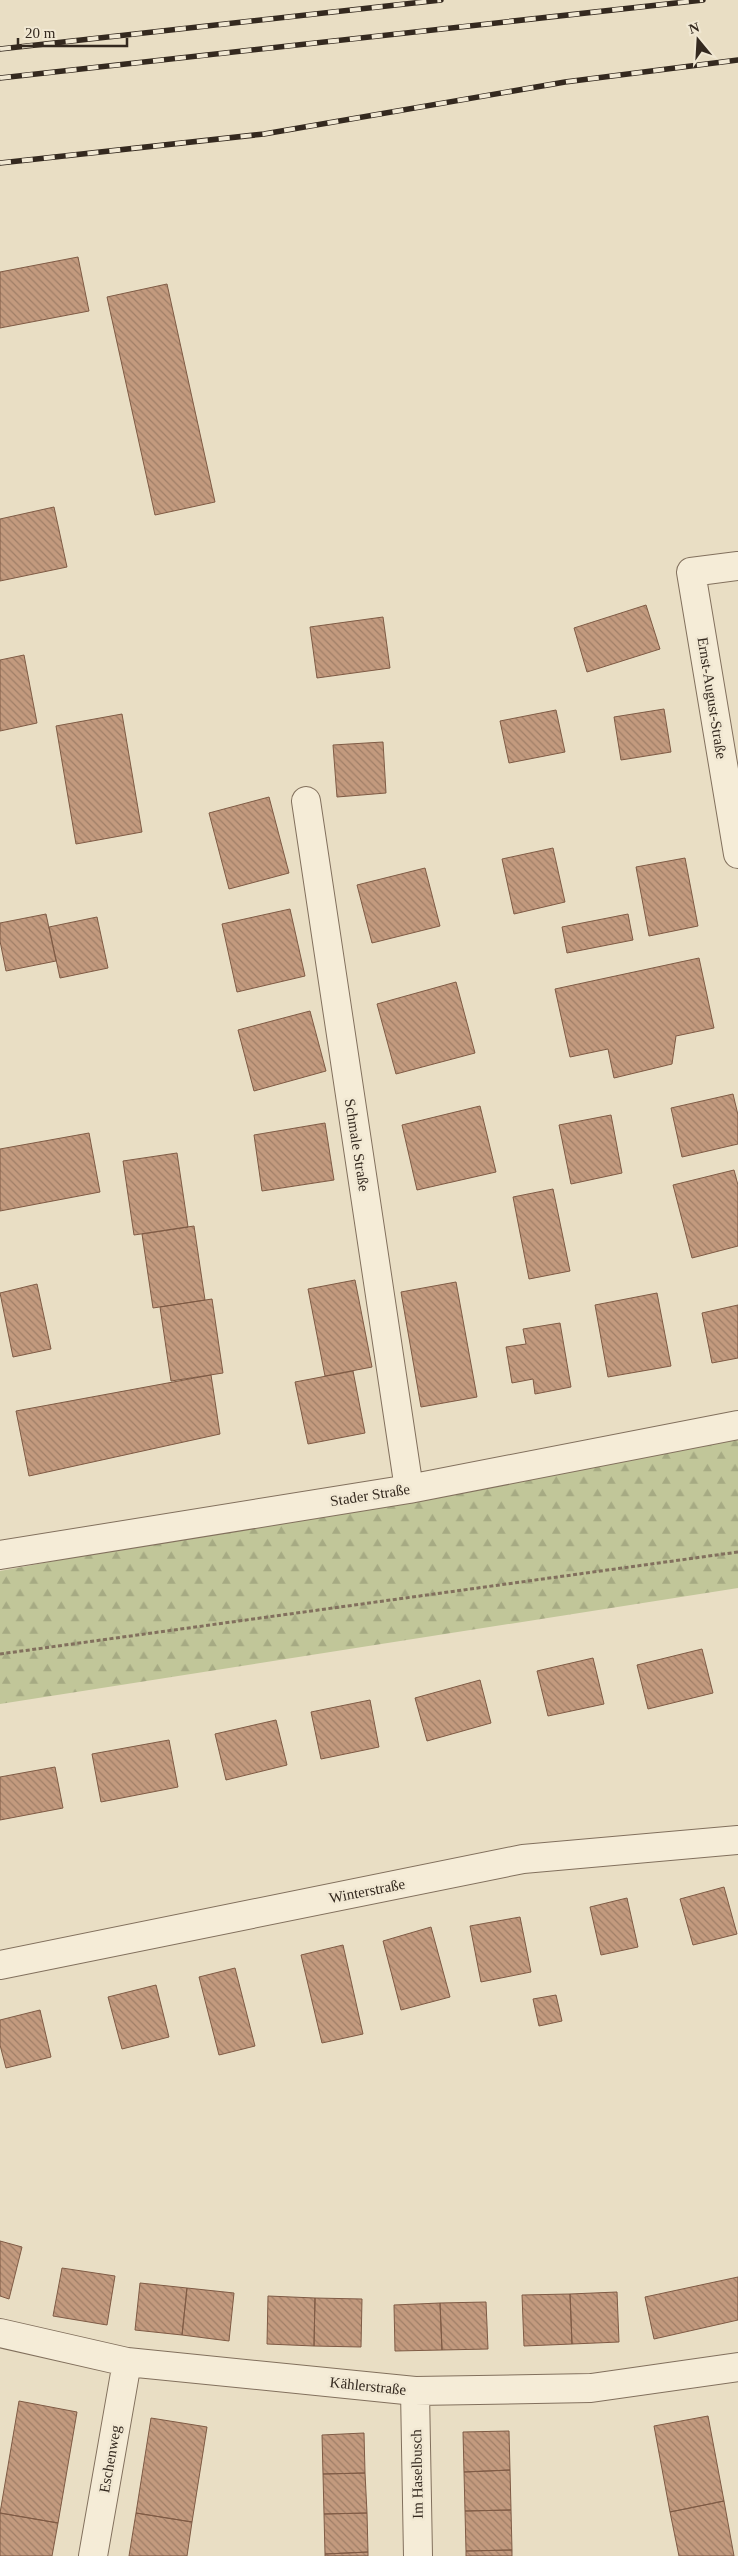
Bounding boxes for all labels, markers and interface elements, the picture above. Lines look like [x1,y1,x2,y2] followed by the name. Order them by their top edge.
[18,15,126,47] scale bar
[673,15,723,65] north arrow
[687,19,701,37] text: N
[25,25,56,41] text: 20 m
[694,636,730,760] street label: Ernst-August-Straße
[342,1097,372,1193] street label: Schmale Straße
[329,1481,411,1509] street label: Stader Straße
[328,1876,407,1906] street label: Winterstraße
[329,2374,407,2398] street label: Kählerstraße
[96,2423,124,2494] street label: Eschenweg
[408,2429,426,2519] street label: Im Haselbusch

